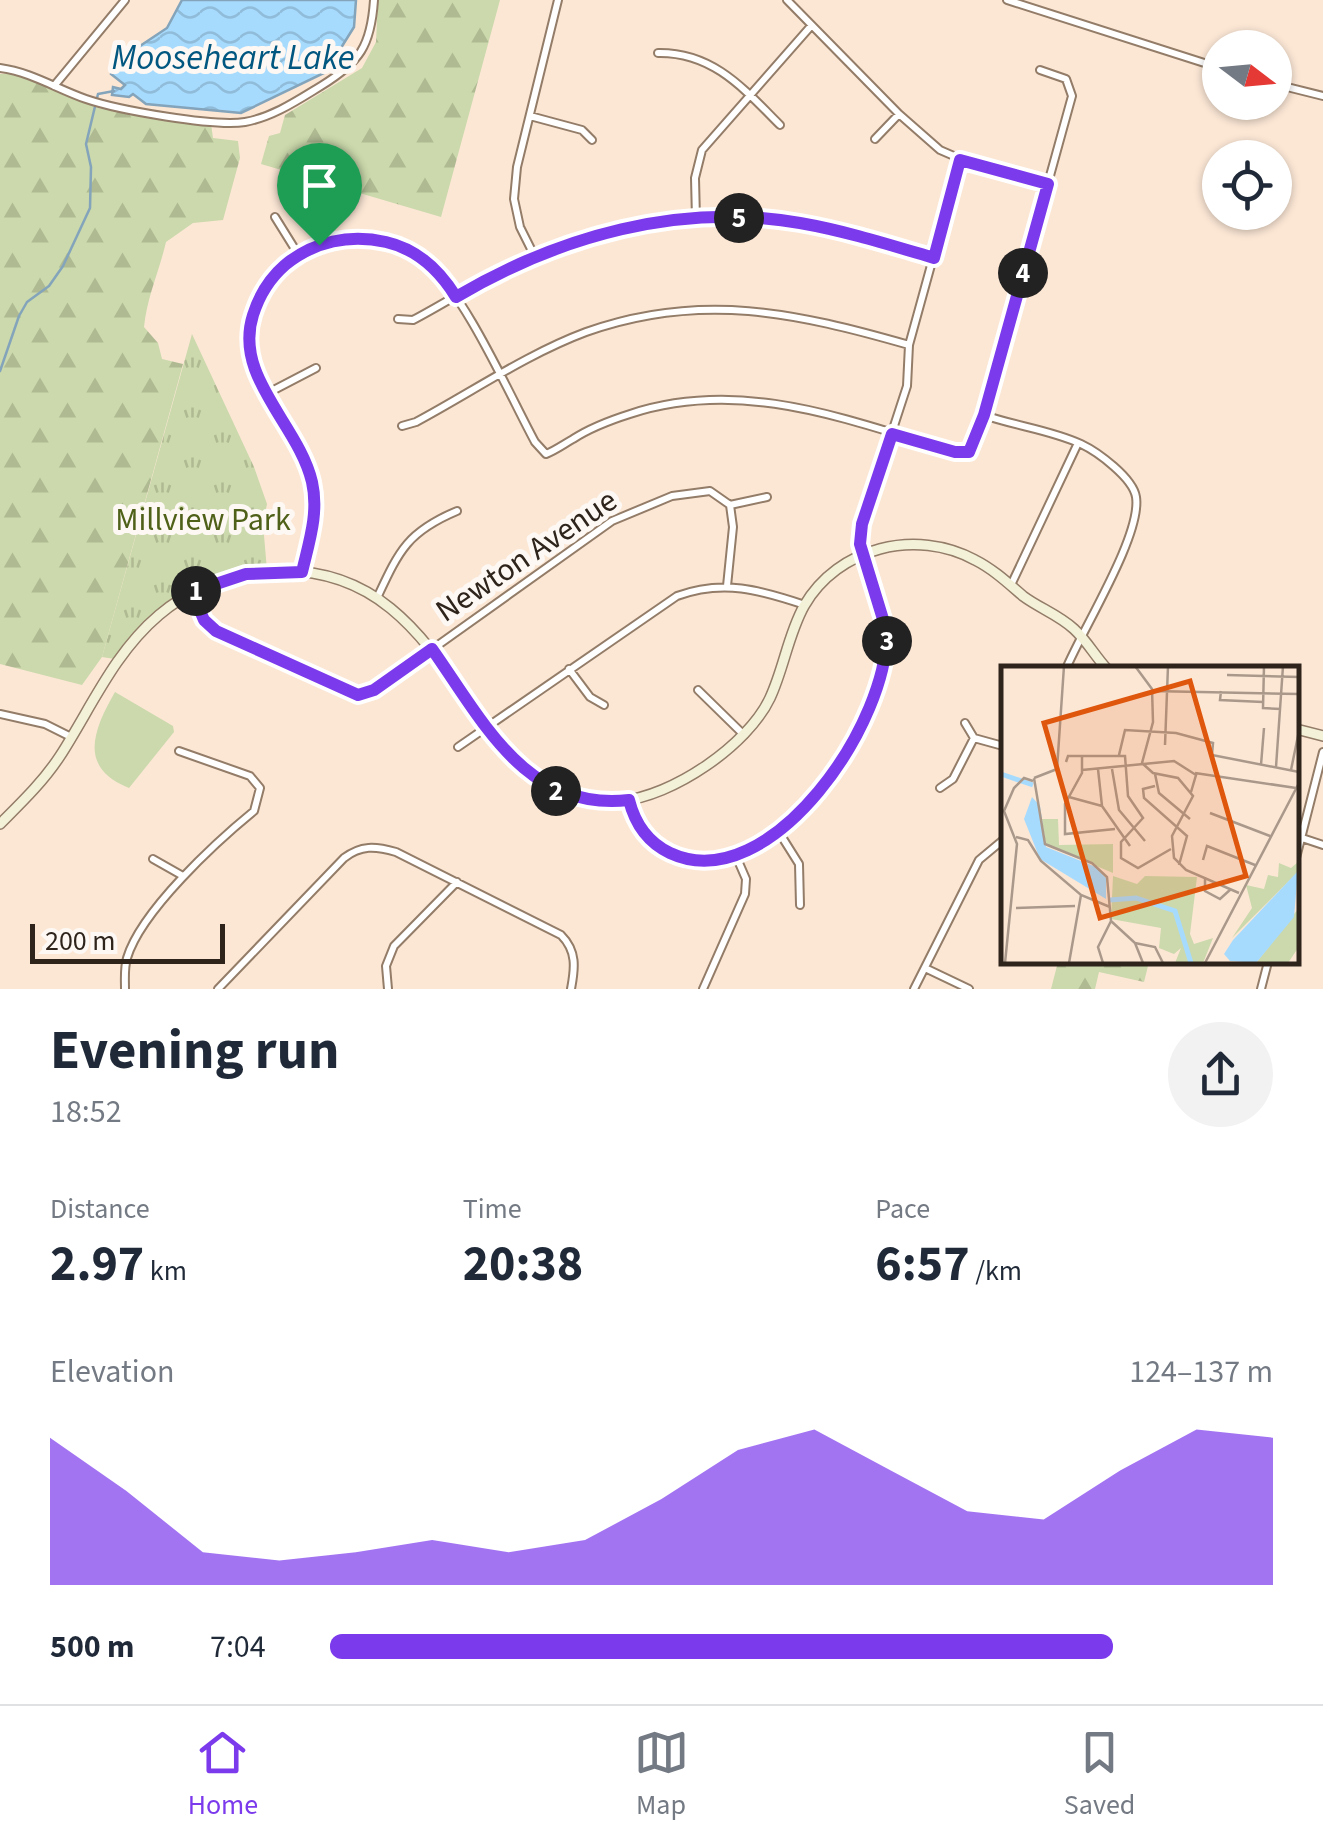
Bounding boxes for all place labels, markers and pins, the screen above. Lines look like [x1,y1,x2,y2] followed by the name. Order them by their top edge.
[277,143,362,246] pin
[714,193,764,243] pin: 5
[998,248,1048,298] pin: 4
[171,566,221,616] pin: 1
[862,616,912,666] pin: 3
[531,766,581,816] pin: 2

